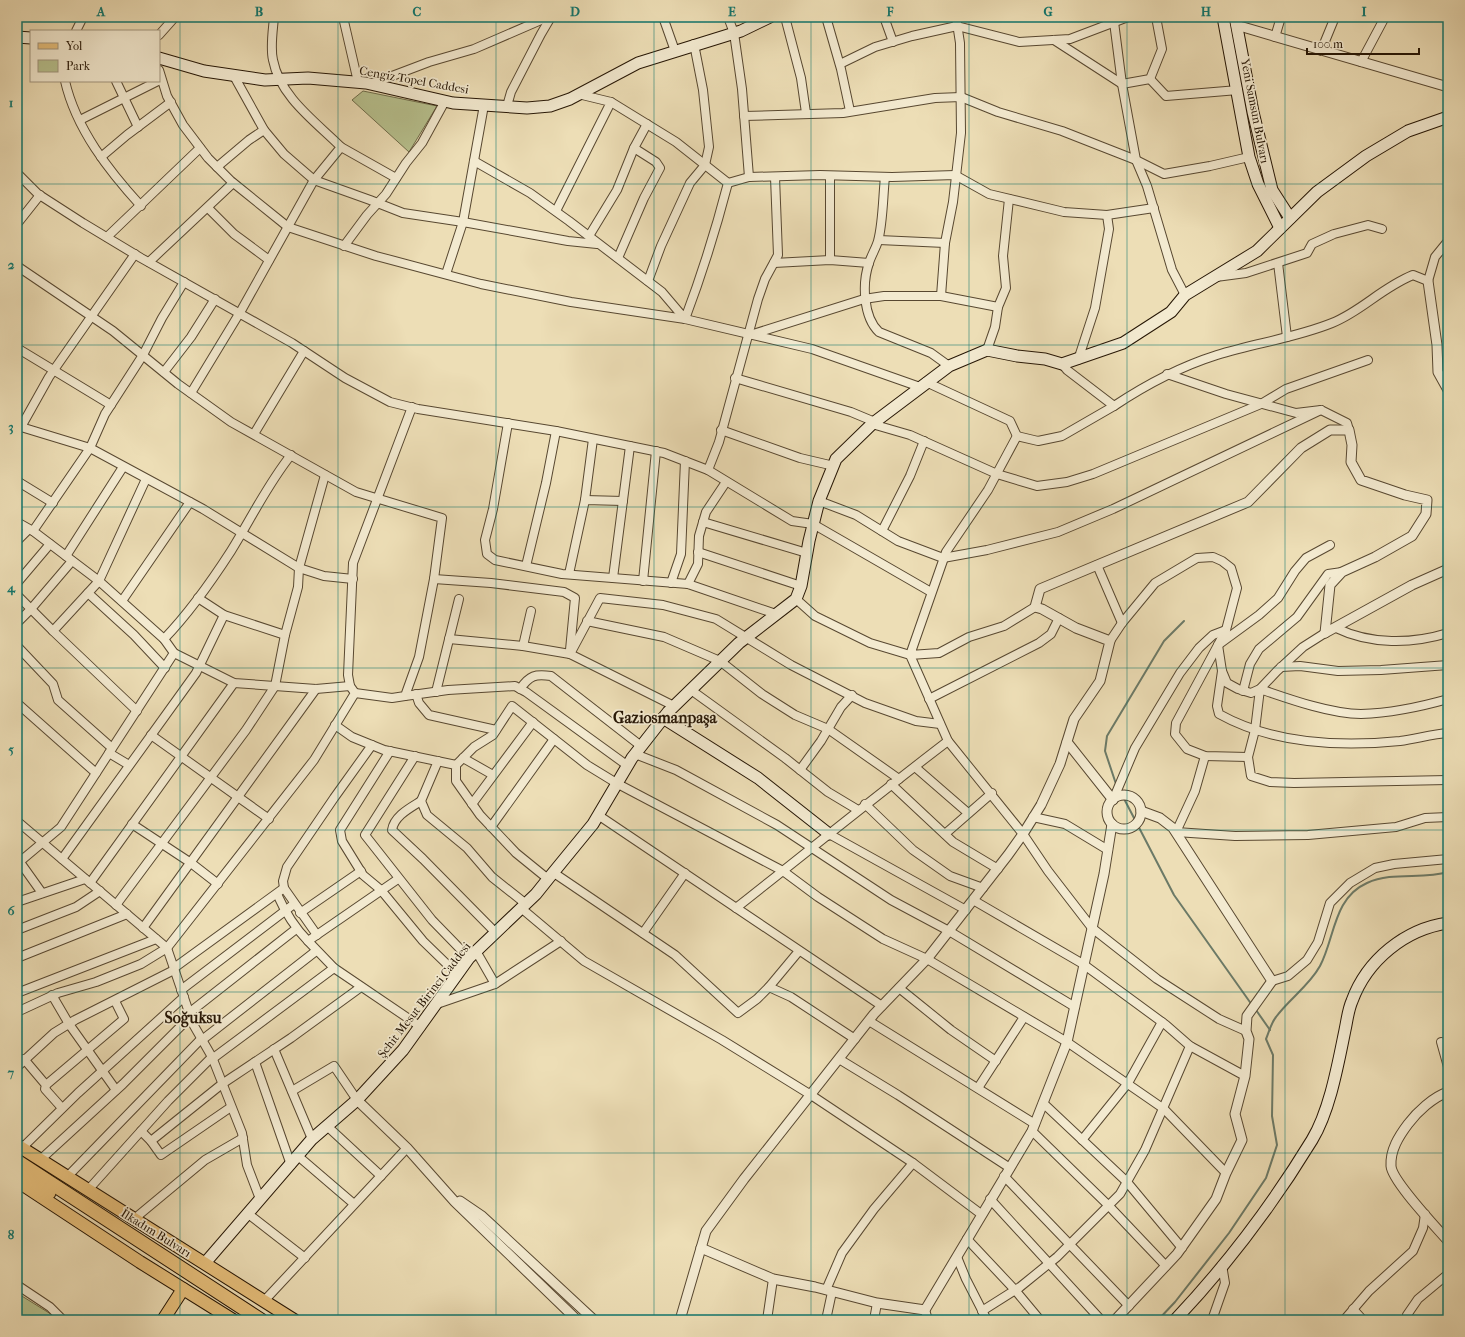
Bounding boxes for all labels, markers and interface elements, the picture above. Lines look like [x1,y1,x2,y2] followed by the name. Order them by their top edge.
[96,4,106,19] text: A
[255,4,264,19] text: B
[413,4,422,19] text: C
[570,4,580,19] text: D
[728,4,736,19] text: E
[886,4,894,19] text: F
[1043,4,1053,19] text: G
[1201,4,1212,19] text: H
[1361,4,1367,19] text: I
[30,30,160,82] legend
[1307,30,1419,56] scale bar
[1313,37,1343,51] text: 100 m
[65,39,83,53] text: Yol
[1238,56,1272,165] street label: Yeni Samsun Bulvarı
[66,59,91,73] text: Park
[358,63,470,97] street label: Cengiz Topel Caddesi
[9,95,14,110] text: 1
[8,257,15,272] text: 2
[8,419,14,435] text: 3
[6,580,16,596] text: 4
[613,708,718,728] district label: Gaziosmanpaşa
[8,742,14,757] text: 5
[7,903,15,918] text: 6
[375,939,474,1061] street label: Şehit Mesut Birinci Caddesi
[164,1008,223,1028] district label: Soğuksu
[7,1065,15,1080] text: 7
[118,1205,195,1260] street label: İlkadım Bulvarı
[8,1227,15,1242] text: 8

